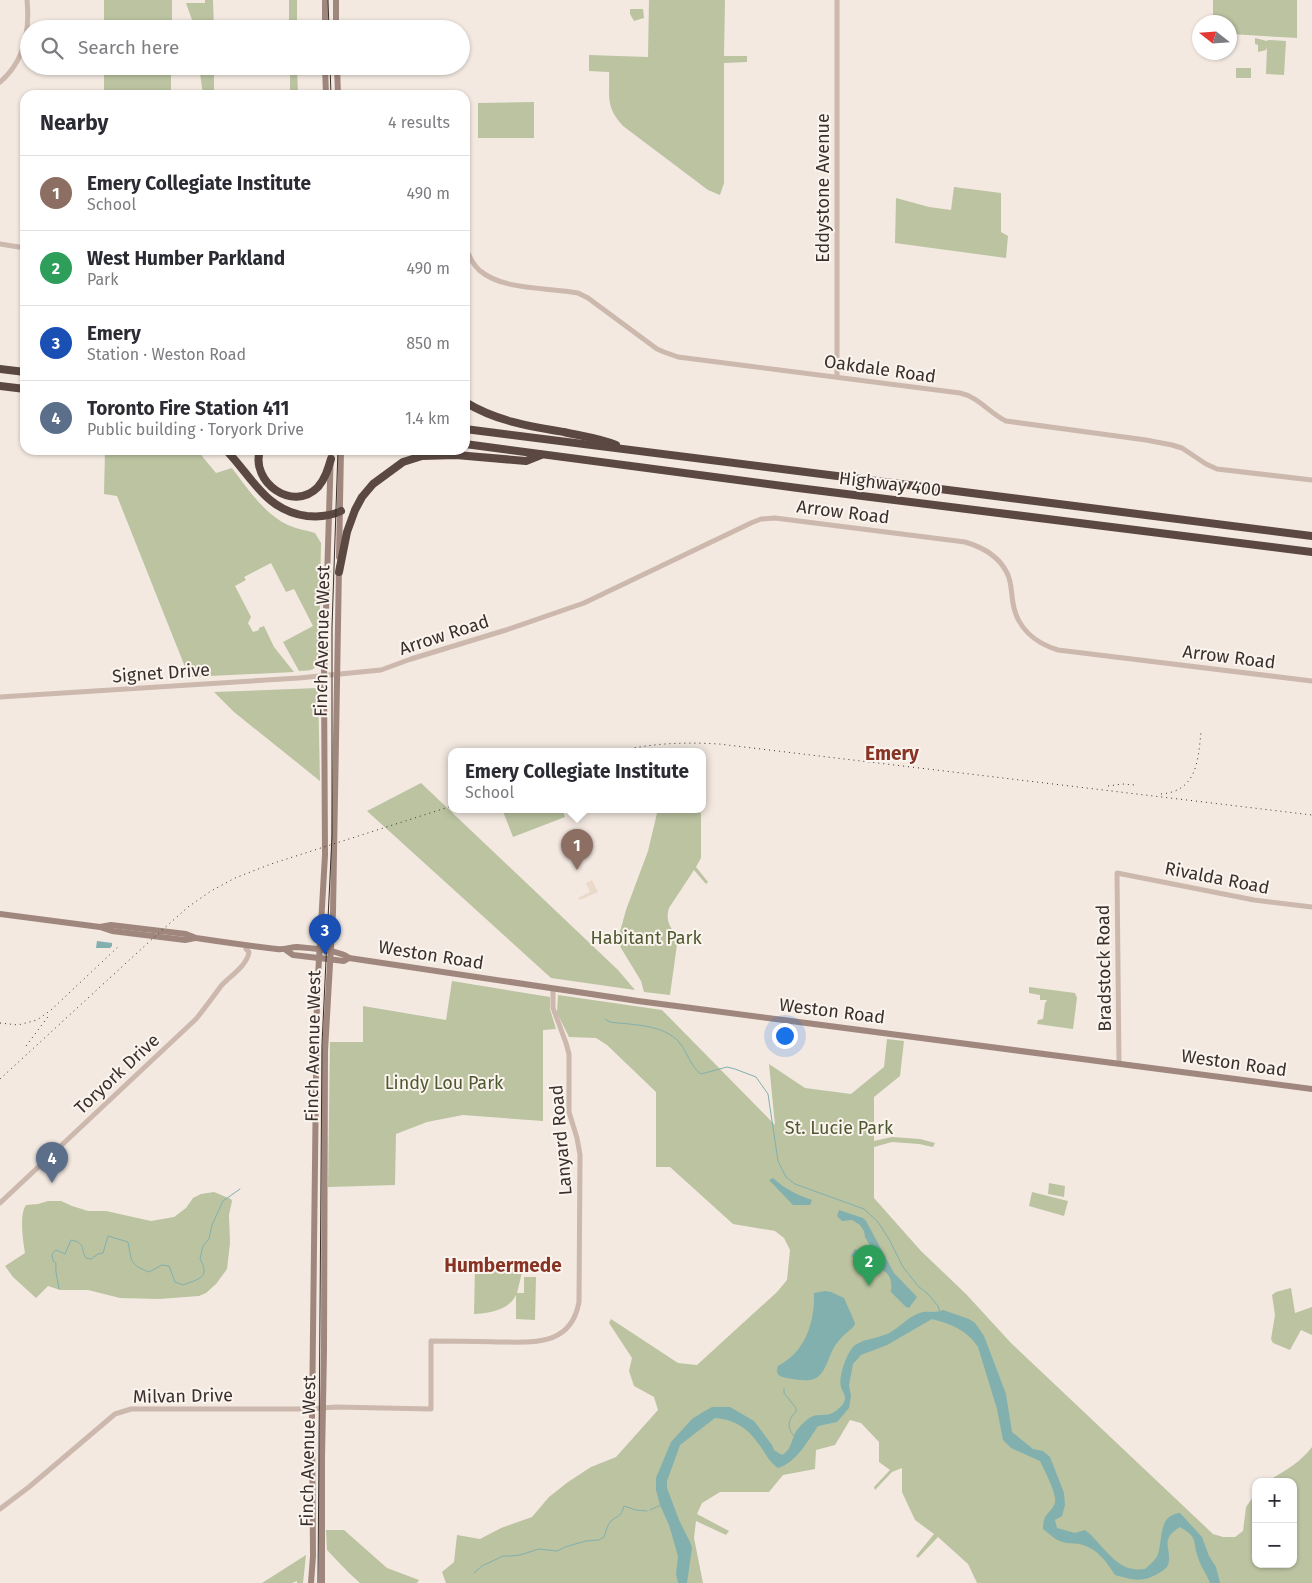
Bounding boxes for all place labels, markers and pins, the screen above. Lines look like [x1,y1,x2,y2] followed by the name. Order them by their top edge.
[561,829,593,870] pin: 1
[309,914,341,955] pin: 3
[36,1142,68,1183] pin: 4
[853,1245,885,1286] pin: 2

